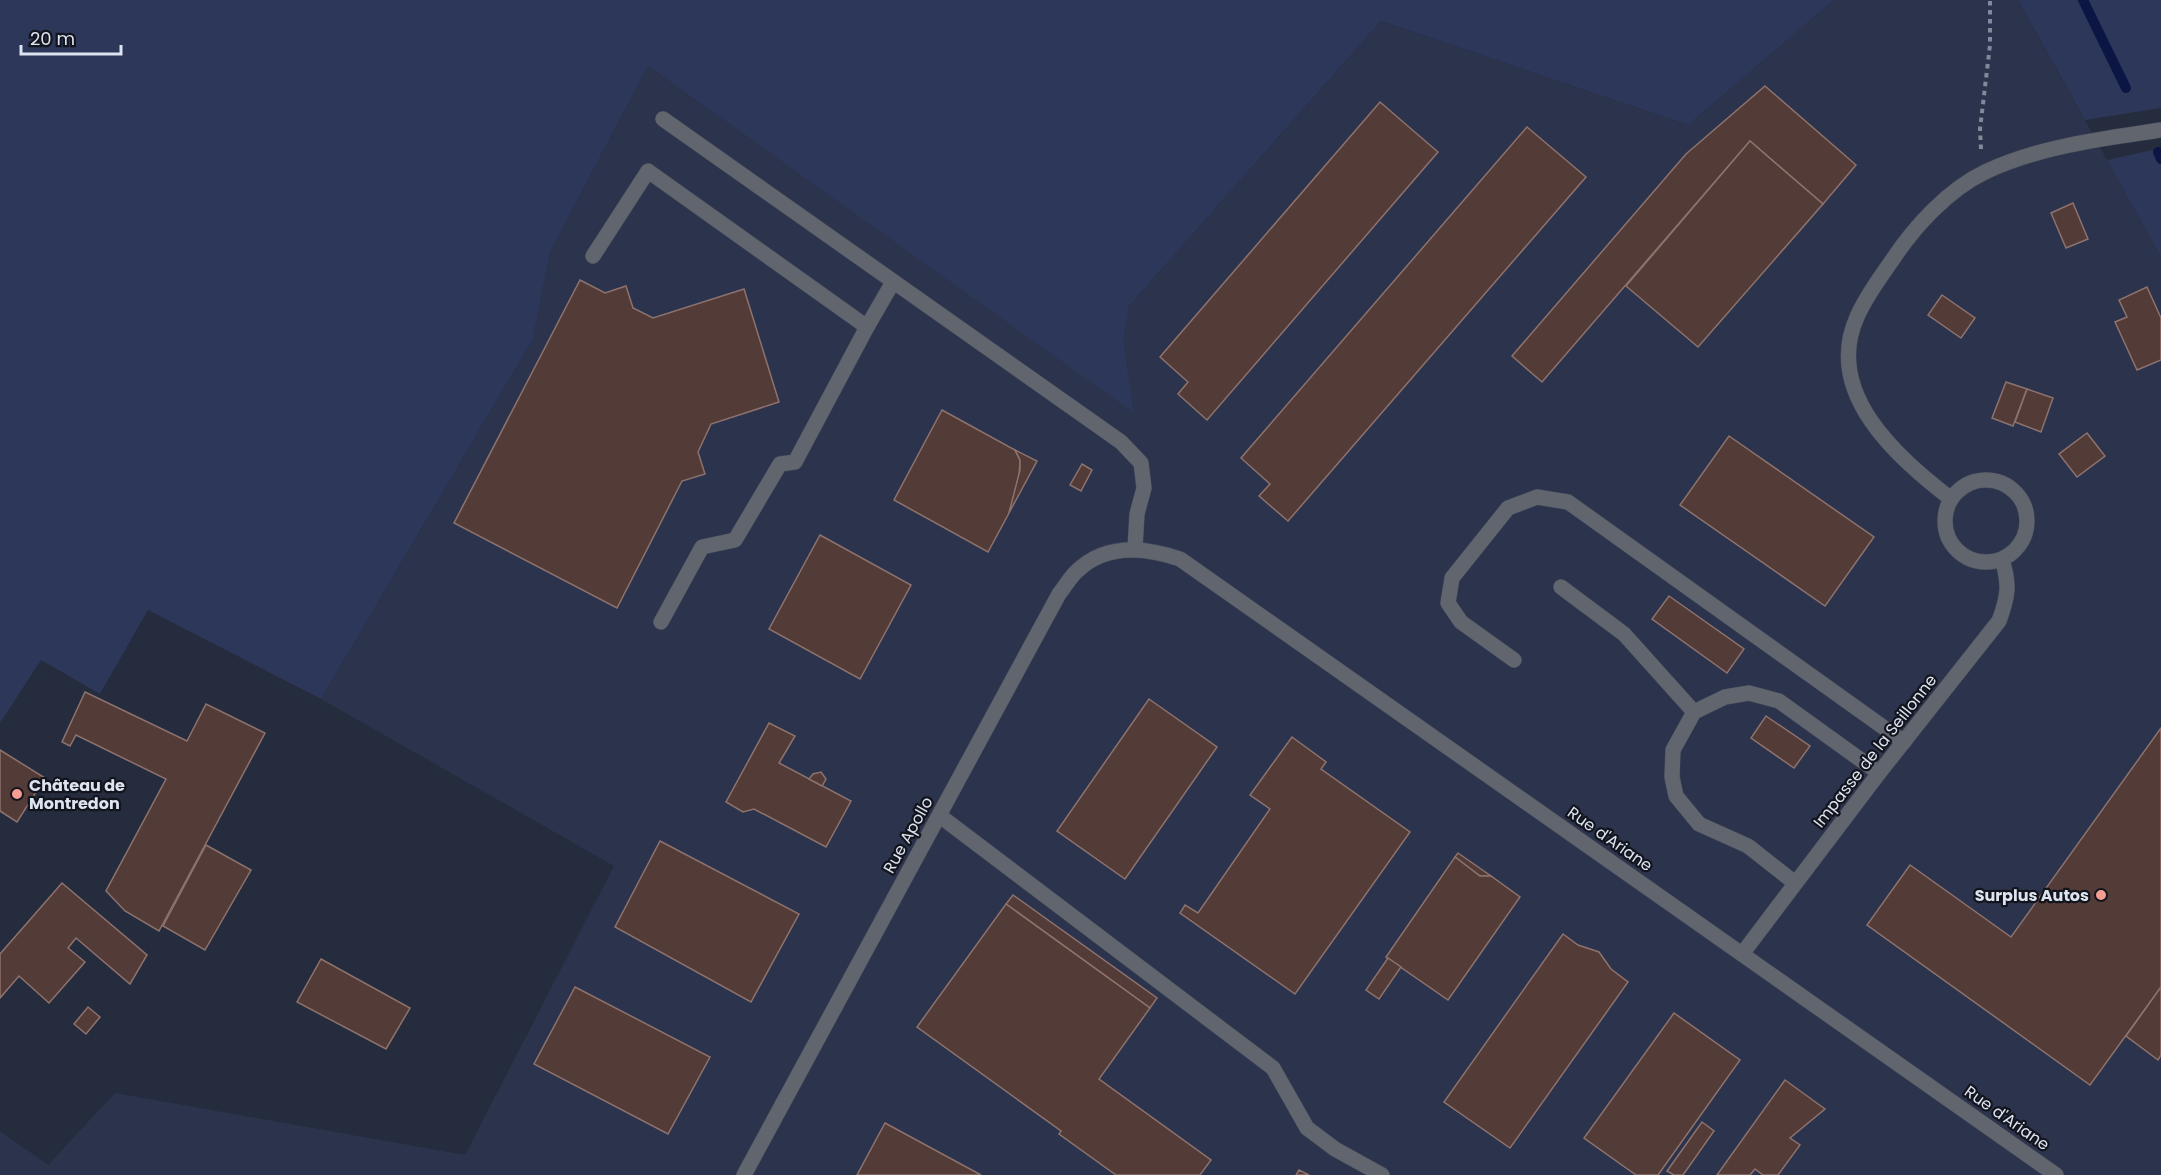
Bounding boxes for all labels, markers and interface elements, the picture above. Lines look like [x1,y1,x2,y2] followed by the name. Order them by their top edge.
[21,18,122,56] scale bar
[30,26,75,51] text: 20 m
[1808,669,1942,832] street label: Impasse de la Seillonne
[29,774,125,815] place label: Château de Montredon
[10,787,24,801] marker: Château de Montredon
[878,793,938,877] street label: Rue Apollo
[1563,801,1657,877] street label: Rue d'Ariane
[1975,884,2089,907] place label: Surplus Autos
[2094,888,2108,902] marker: Surplus Autos
[1960,1080,2054,1156] street label: Rue d'Ariane

